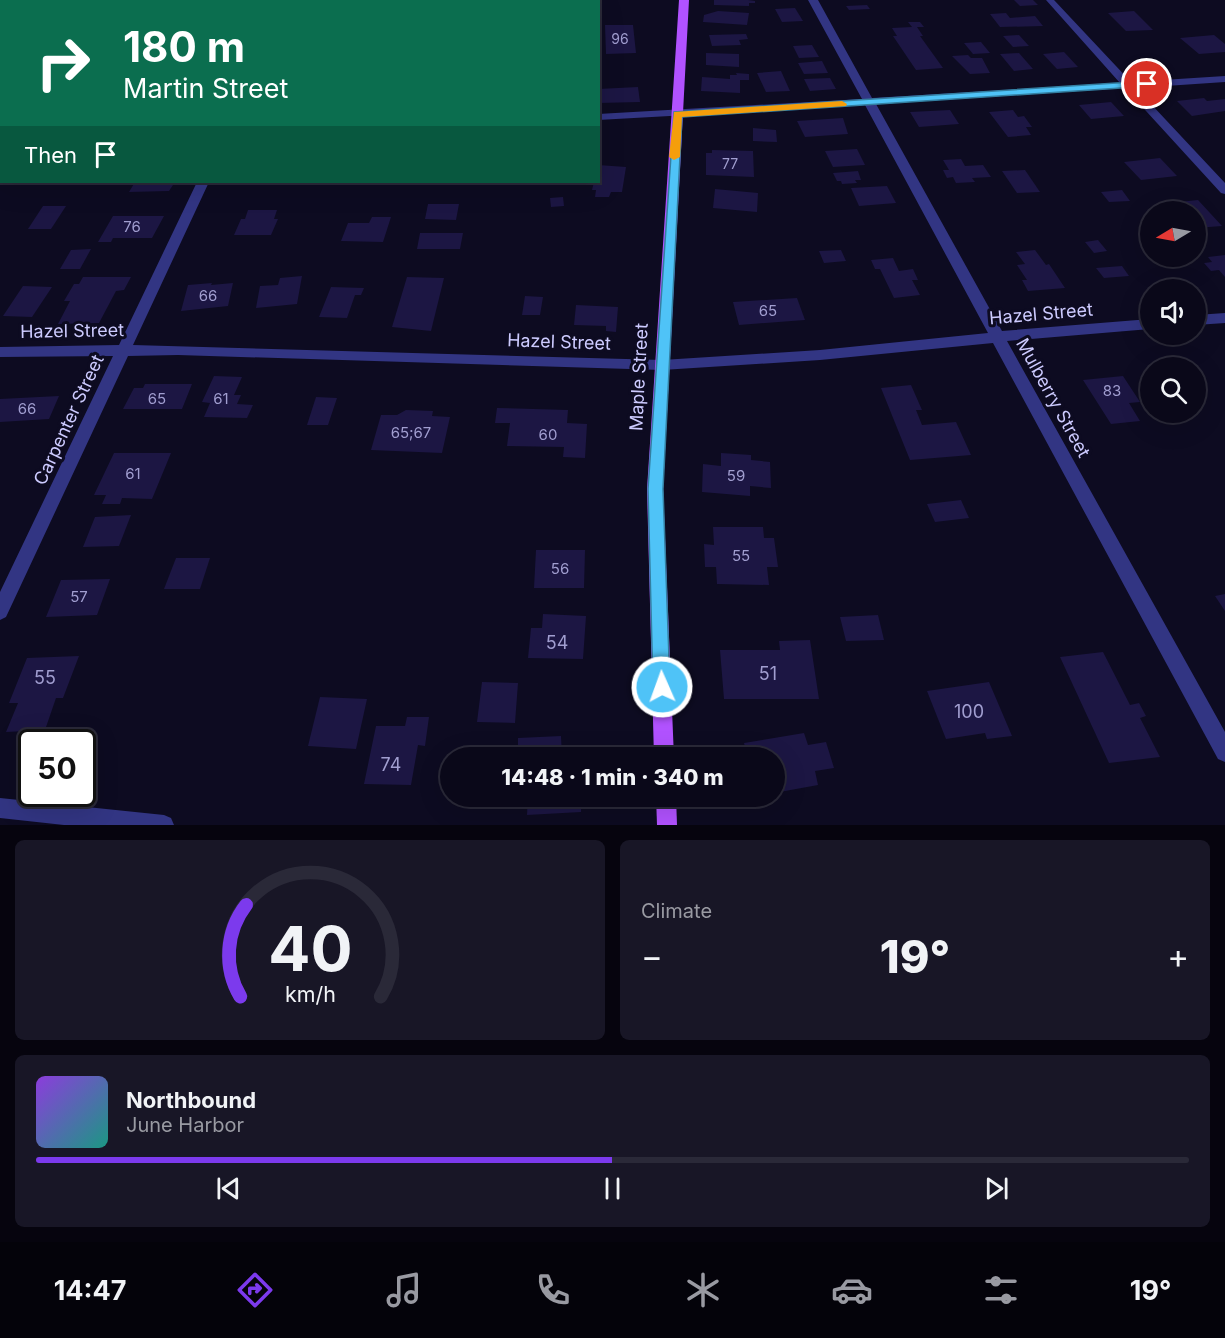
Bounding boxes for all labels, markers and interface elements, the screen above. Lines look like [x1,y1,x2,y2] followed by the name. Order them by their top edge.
[123,21,245,72] text: 180 m
[24,24,102,102] icon: right
[611,30,629,47] house number: 96
[1121,58,1172,109] pin
[1130,67,1163,100] icon: arrive
[123,72,288,105] text: Martin Street
[89,138,122,171] icon: arrive
[24,142,77,168] text: Then
[722,155,738,172] house number: 77
[1140,201,1206,267] north arrow
[1140,201,1206,423] map controls
[123,217,141,236] house number: 76
[1140,279,1206,345] button: sound
[199,286,217,305] house number: 66
[988,299,1094,328] street label: Hazel Street
[759,301,777,320] house number: 65
[20,319,124,342] street label: Hazel Street
[625,322,652,432] street label: Maple Street
[507,329,611,354] street label: Hazel Street
[1012,335,1095,461] street label: Mulberry Street
[29,351,108,488] street label: Carpenter Street
[1140,357,1206,423] button: search
[1103,381,1121,400] house number: 83
[148,389,166,408] house number: 65
[213,389,229,408] house number: 61
[18,399,36,418] house number: 66
[391,423,431,442] house number: 65;67
[539,425,557,444] house number: 60
[125,464,141,483] house number: 61
[727,466,745,485] house number: 59
[732,546,750,565] house number: 55
[551,559,569,578] house number: 56
[70,587,88,606] house number: 57
[546,632,568,653] house number: 54
[630,655,694,719] position arrow
[759,663,777,684] house number: 51
[34,667,56,688] house number: 55
[954,701,984,722] house number: 100
[18,729,96,807] speed limit sign: 50
[381,754,401,775] house number: 74
[501,764,724,790] text: 14:48 · 1 min · 340 m
[641,899,712,923] text: Climate
[268,911,352,986] text: 40
[880,929,950,984] text: 19°
[641,936,663,976] text: −
[1167,936,1189,976] text: +
[285,981,335,1007] text: km/h
[126,1087,256,1113] text: Northbound
[126,1113,244,1137] text: June Harbor
[212,1172,245,1205] icon: previous
[596,1172,629,1205] icon: pause
[980,1172,1013,1205] icon: next
[234,1269,276,1311] icon: directions
[383,1269,425,1311] icon: music
[532,1269,574,1311] icon: phone
[682,1269,724,1311] icon: climate
[831,1269,873,1311] icon: car
[980,1269,1022,1311] icon: filters
[54,1274,127,1307] text: 14:47
[1130,1274,1171,1307] text: 19°

